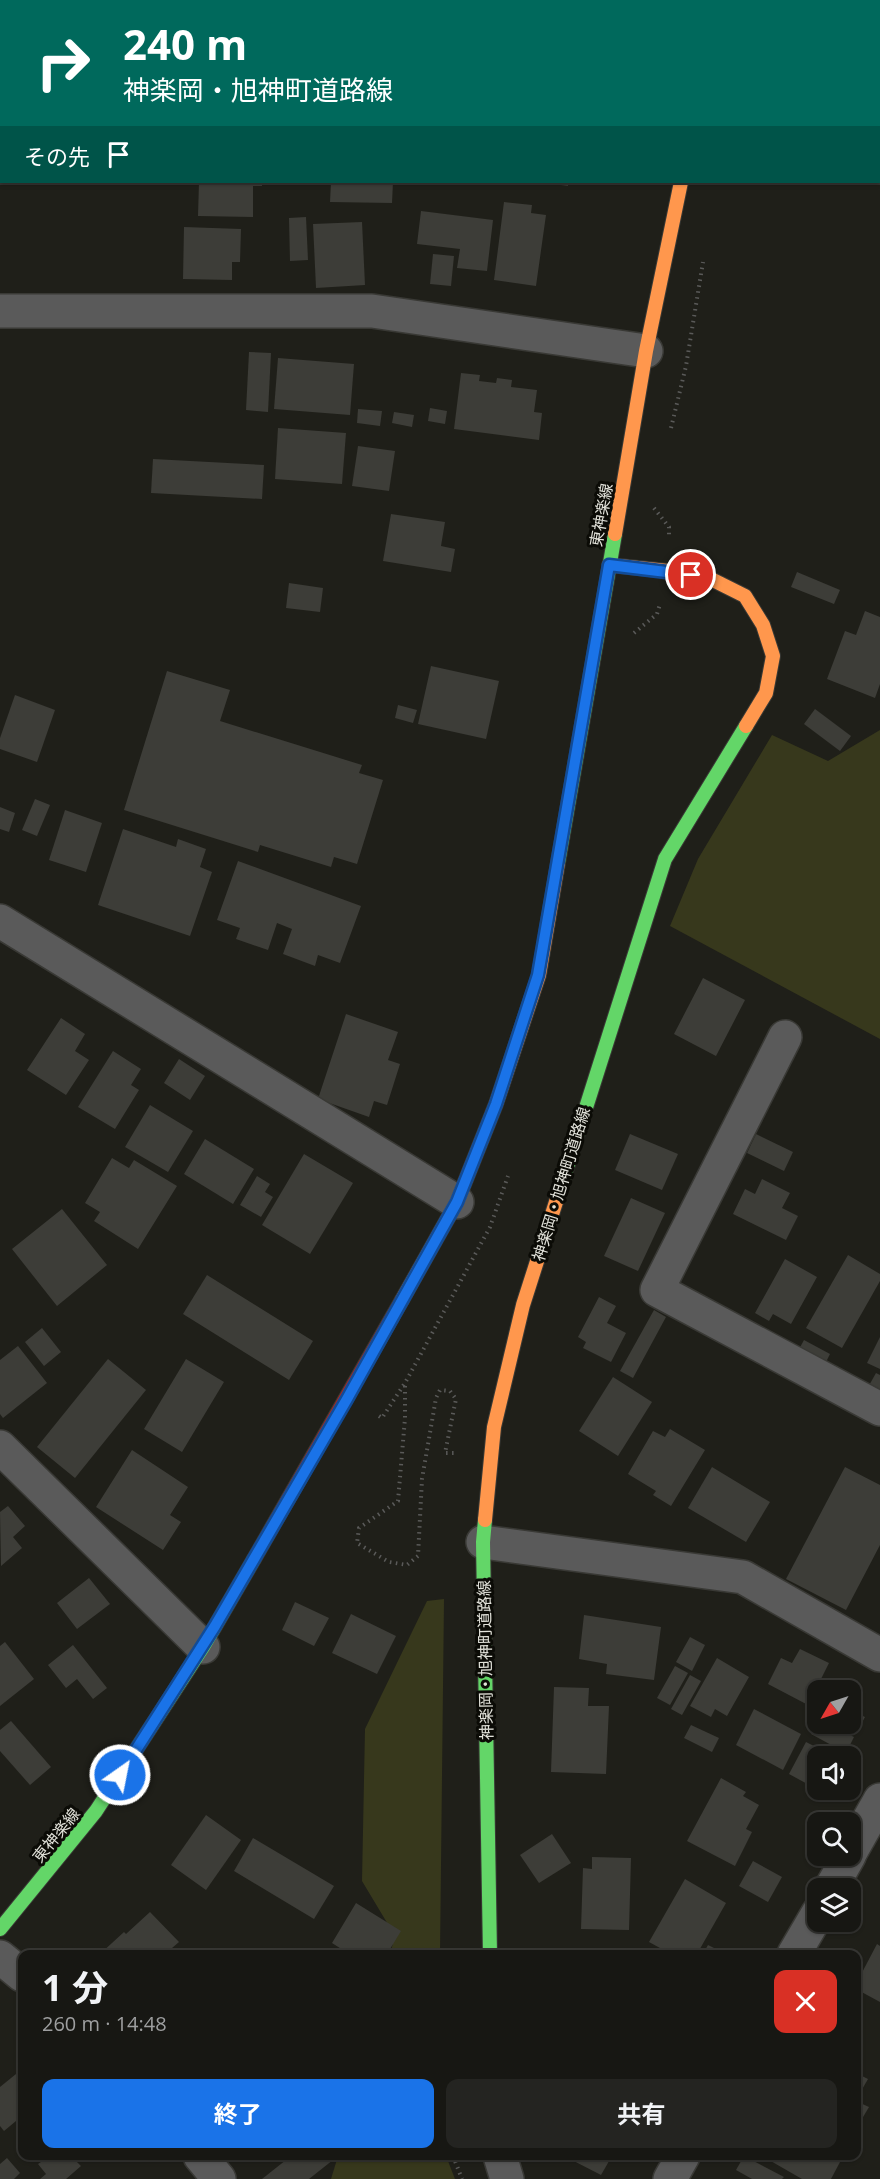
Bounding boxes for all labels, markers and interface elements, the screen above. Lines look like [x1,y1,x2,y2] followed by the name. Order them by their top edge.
[123,15,247,72] text: 240 m
[24,24,102,102] icon: right
[123,71,393,108] text: 神楽岡・旭神町道路線
[102,138,135,171] icon: arrive
[24,141,90,171] text: その先
[585,482,617,548] street label: 東神楽線
[665,549,716,600] pin
[674,558,707,591] icon: arrive
[527,1104,595,1264] street label: 神楽岡・旭神町道路線
[473,1580,497,1740] street label: 神楽岡・旭神町道路線
[807,1680,861,1734] north arrow
[807,1680,861,1932] map controls
[88,1743,152,1807] position arrow
[807,1746,861,1800] button: sound
[27,1803,85,1867] street label: 東神楽線
[807,1812,861,1866] button: search
[807,1878,861,1932] button: layers
[42,1963,108,2012] text: 1 分
[774,1970,837,2033] button: close
[42,2010,167,2037] text: 260 m · 14:48
[42,2079,434,2148] button: 終了
[446,2079,837,2148] button: 共有

